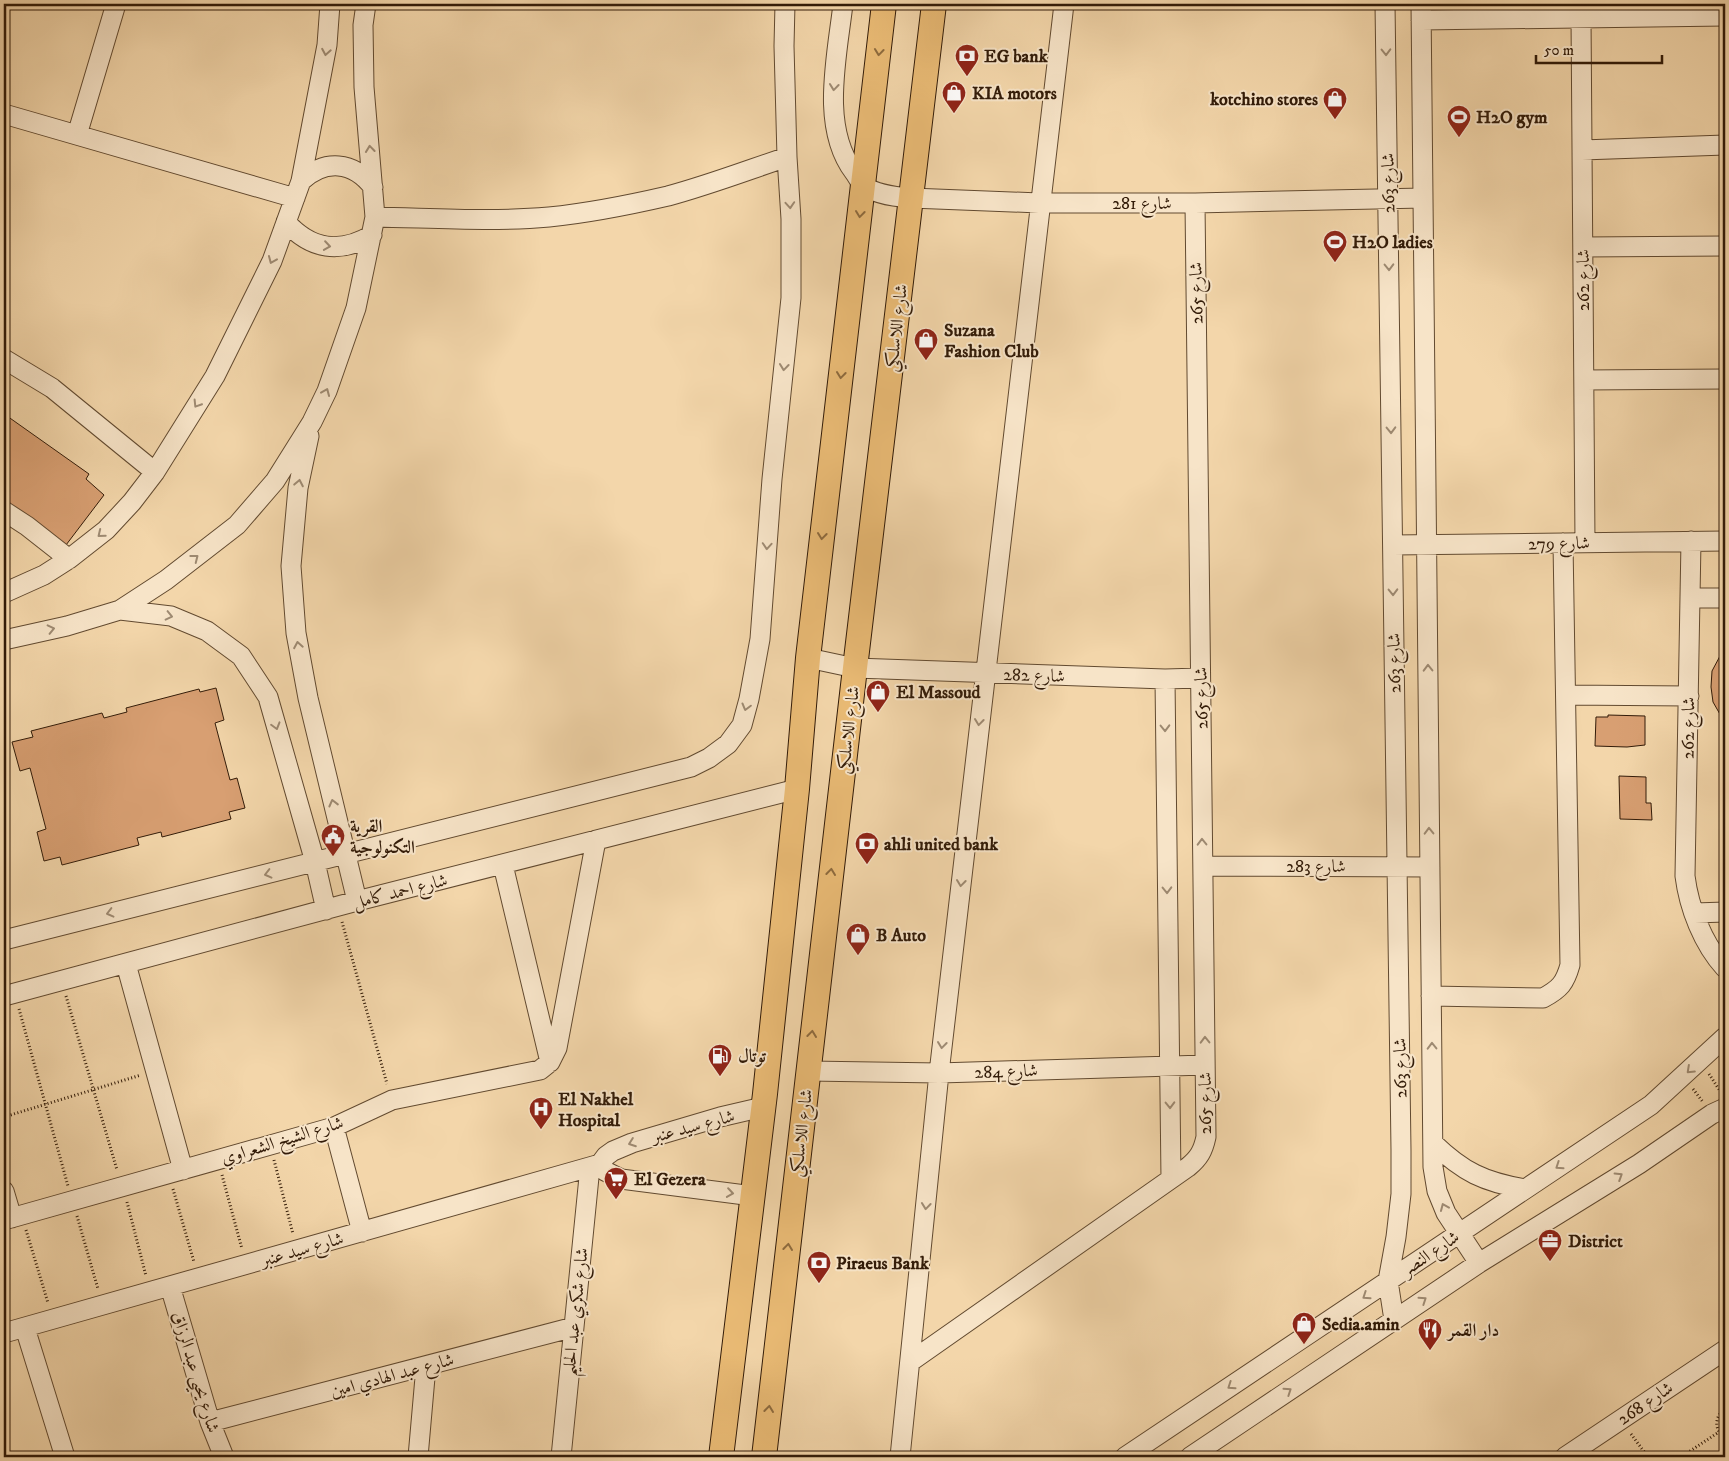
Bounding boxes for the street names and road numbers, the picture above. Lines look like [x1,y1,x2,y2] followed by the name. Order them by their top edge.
[1377,153,1404,213] street label: شارع 263
[1112,193,1172,218] street label: شارع 281
[1573,249,1598,311] street label: شارع 262
[1185,262,1212,324] street label: شارع 265
[881,283,918,374] street label: شارع اللاسلكي
[1528,532,1590,559] street label: شارع 279
[1383,633,1410,693] street label: شارع 263
[1003,664,1065,691] street label: شارع 282
[1190,667,1217,729] street label: شارع 265
[833,685,870,776] street label: شارع اللاسلكي
[1677,697,1704,759] street label: شارع 262
[1286,856,1346,881] street label: شارع 283
[351,870,451,917] street label: شارع احمد كامل
[1389,1038,1416,1098] street label: شارع 263
[974,1060,1038,1087] street label: شارع 284
[1195,1072,1220,1134] street label: شارع 265
[786,1088,823,1179] street label: شارع اللاسلكي
[647,1105,738,1152] street label: شارع سيد عنبر
[218,1112,347,1174] street label: شارع الشيخ الشعراوي
[1396,1226,1466,1285] street label: شارع النصر
[257,1228,347,1276] street label: شارع سيد عنبر
[558,1247,600,1378] street label: شارع شكري عبد الحليم
[163,1309,224,1436] street label: شارع يحيى عبد الرزاق
[328,1349,457,1406] street label: شارع عبد الهادي امين
[1614,1377,1679,1433] street label: شارع 268

